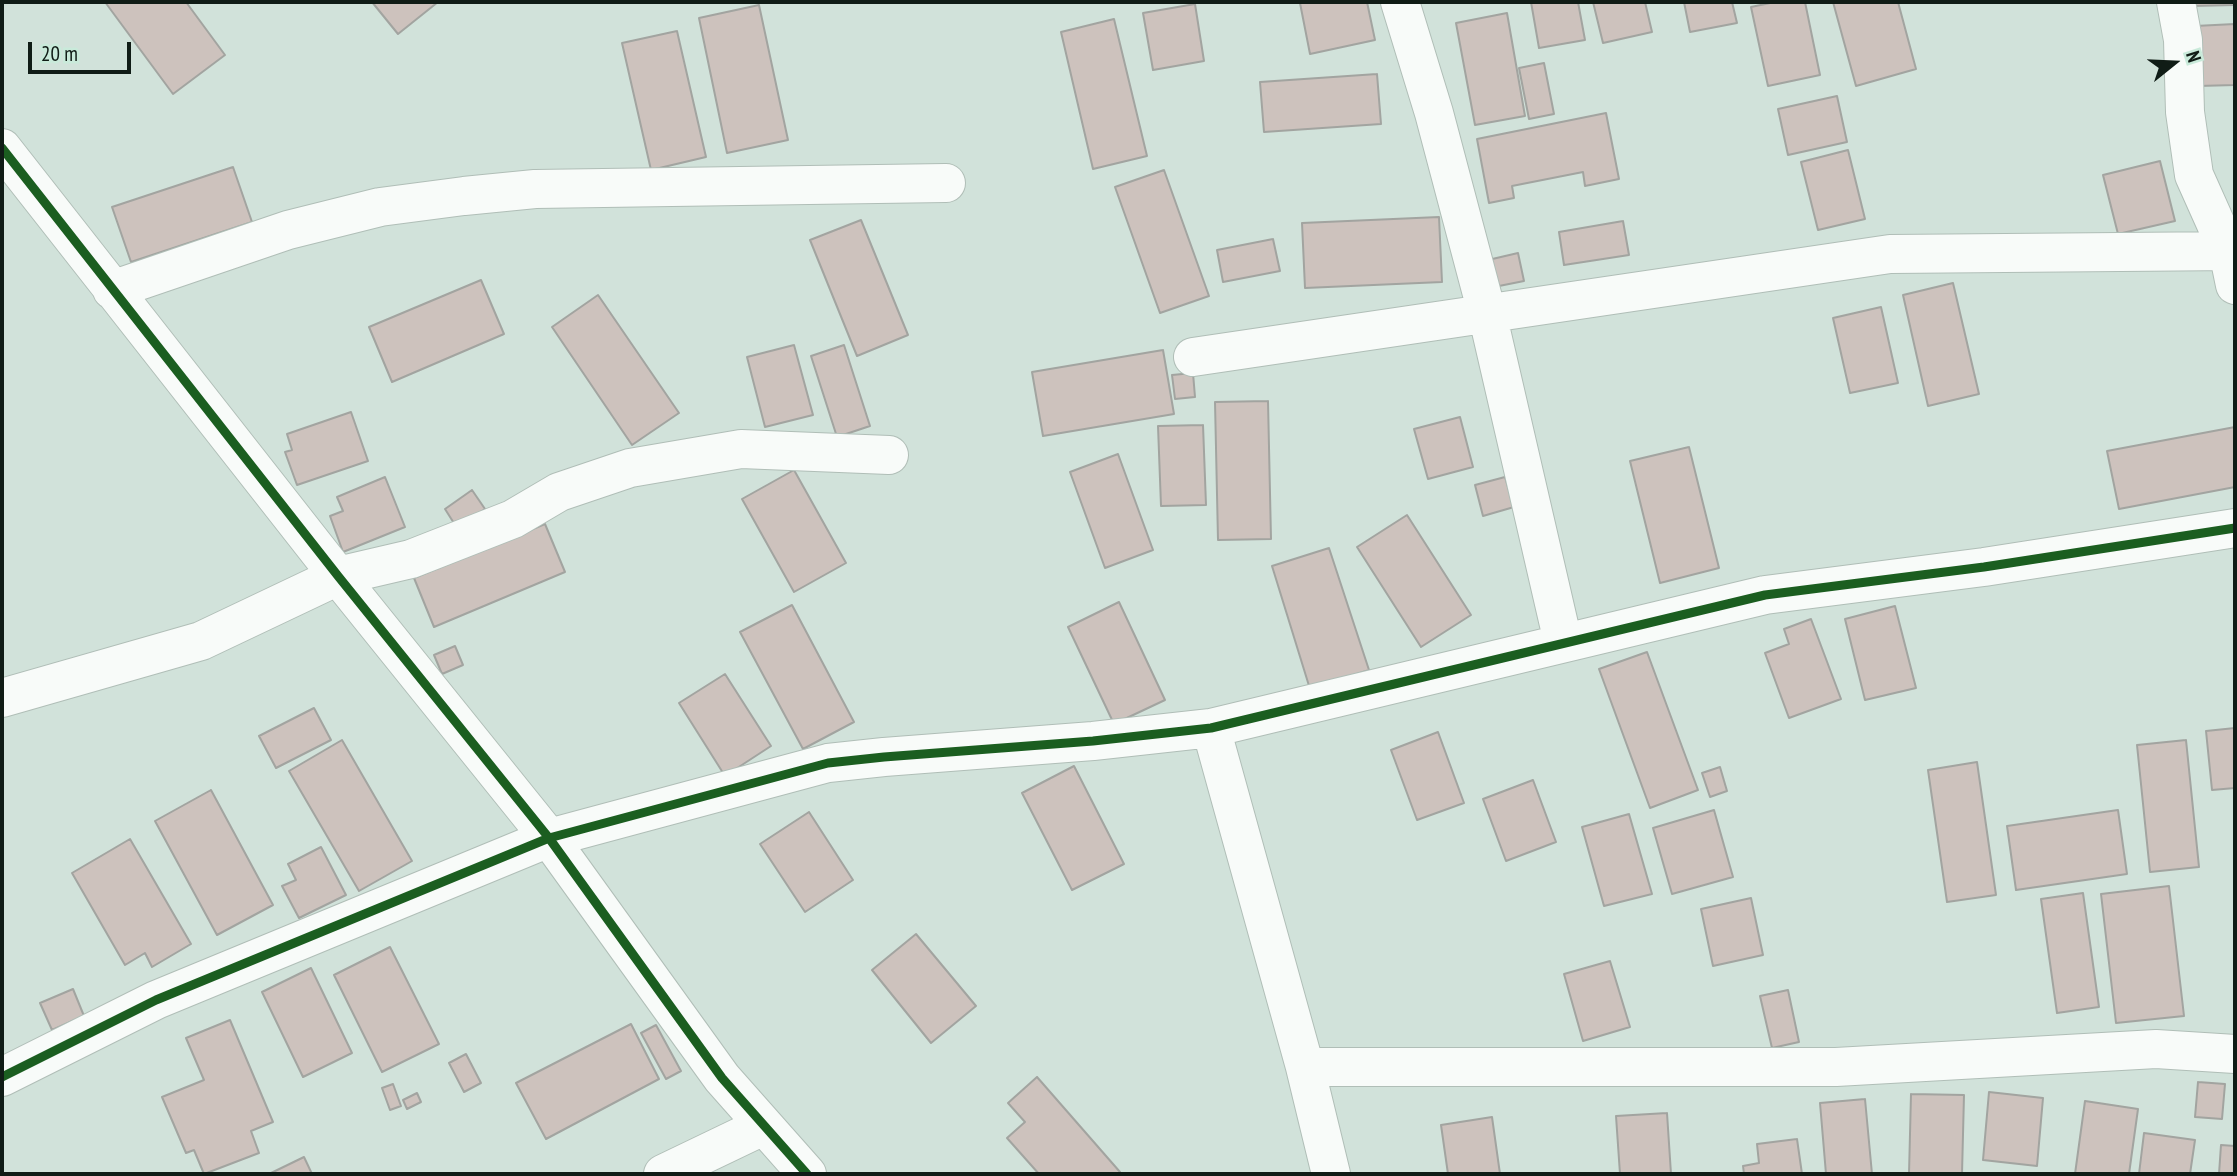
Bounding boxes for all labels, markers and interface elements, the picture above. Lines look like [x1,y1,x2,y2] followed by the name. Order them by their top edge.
[32,28,135,72] scale bar
[2139,28,2209,98] north arrow
[41,40,78,67] text: 20 m
[2181,48,2207,65] text: N

